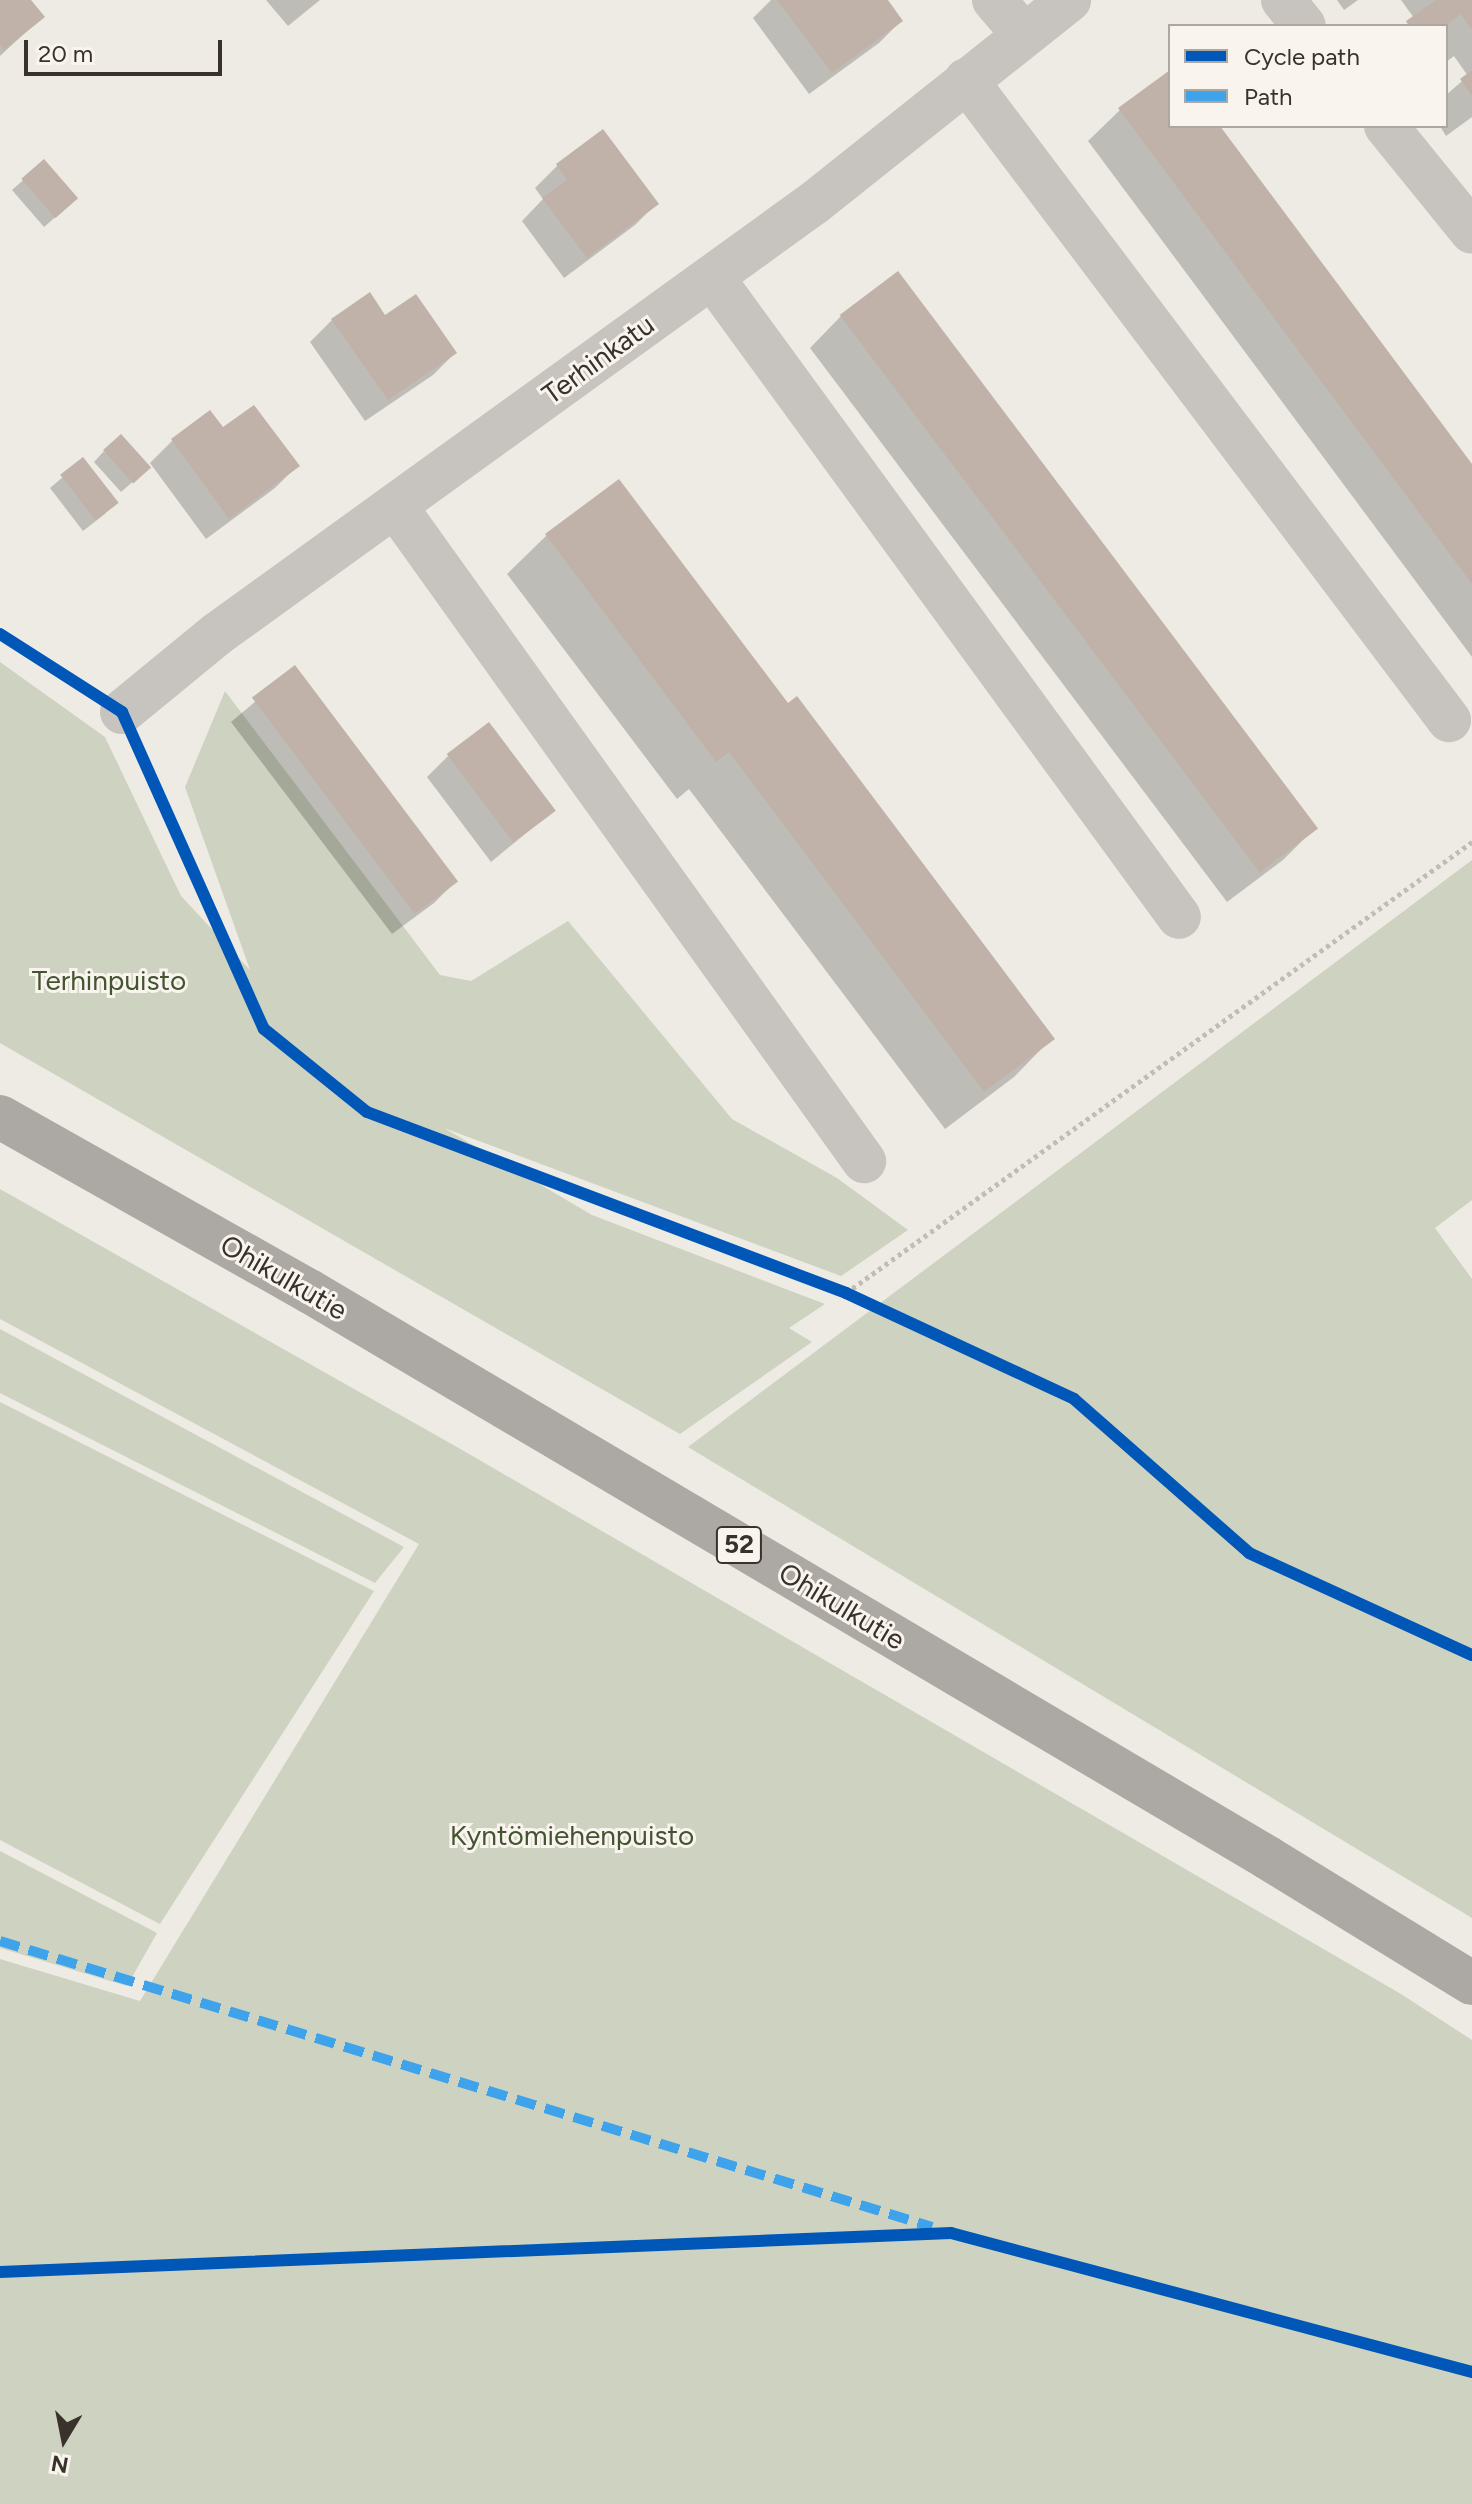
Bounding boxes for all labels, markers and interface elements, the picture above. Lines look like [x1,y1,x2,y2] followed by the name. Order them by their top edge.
[28,24,226,74] scale bar
[1168,24,1448,128] legend
[38,39,93,68] text: 20 m
[1244,42,1360,71] text: Cycle path
[1244,82,1292,111] text: Path
[536,307,660,411] street label: Terhinkatu
[32,963,186,997] park label: Terhinpuisto
[215,1227,353,1327] street label: Ohikulkutie
[715,1523,763,1567] road number: 52
[773,1555,911,1657] street label: Ohikulkutie
[450,1818,694,1852] park label: Kyntömiehenpuisto
[24,2400,104,2480] north arrow
[49,2449,70,2479] text: N

